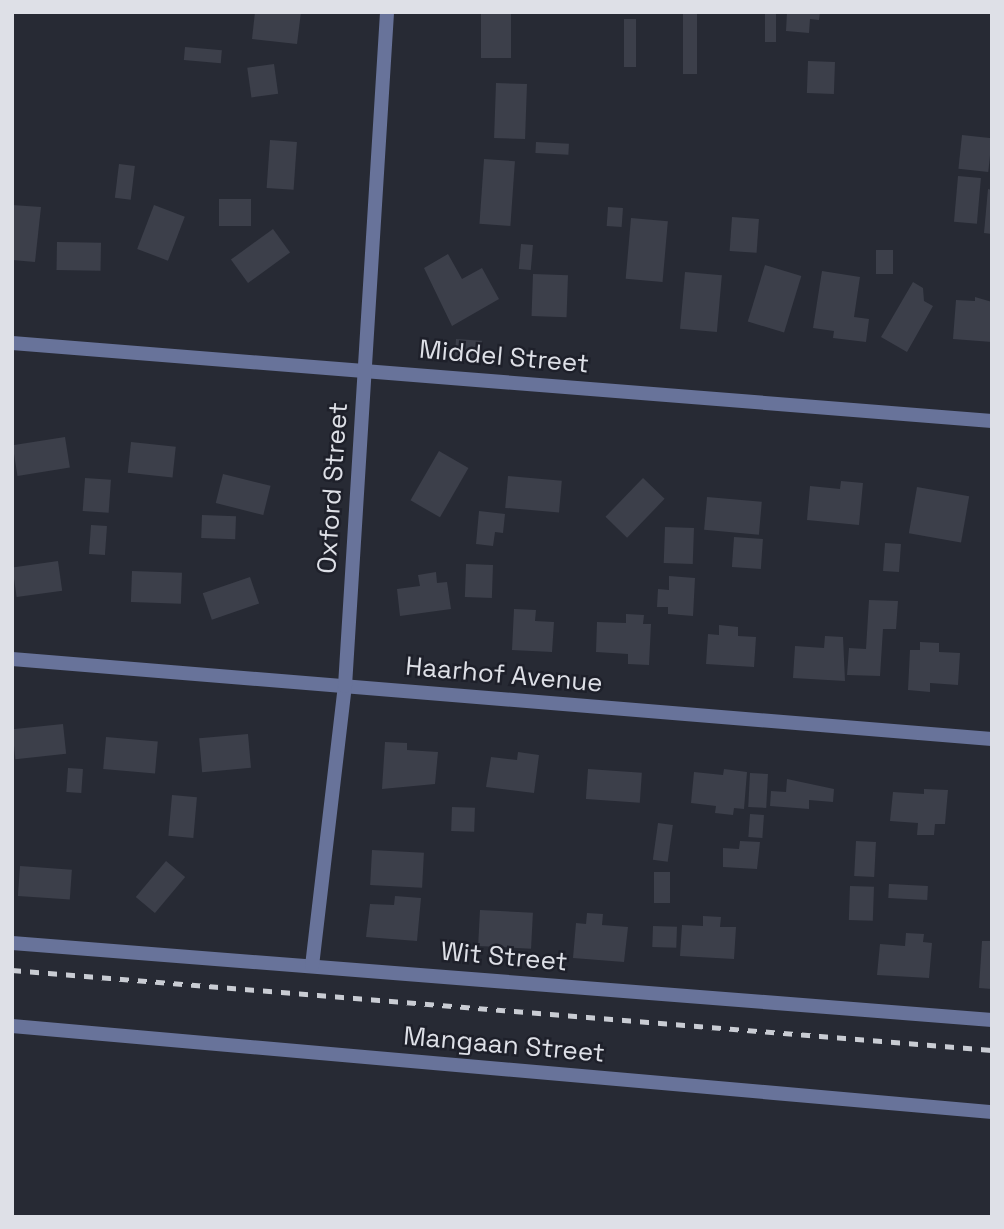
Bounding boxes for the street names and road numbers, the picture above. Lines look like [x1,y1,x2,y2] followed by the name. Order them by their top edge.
[418,334,590,380] street label: Middel Street
[311,401,355,575] street label: Oxford Street
[404,651,604,699] street label: Haarhof Avenue
[439,936,569,978] street label: Wit Street
[402,1021,606,1069] street label: Mangaan Street

